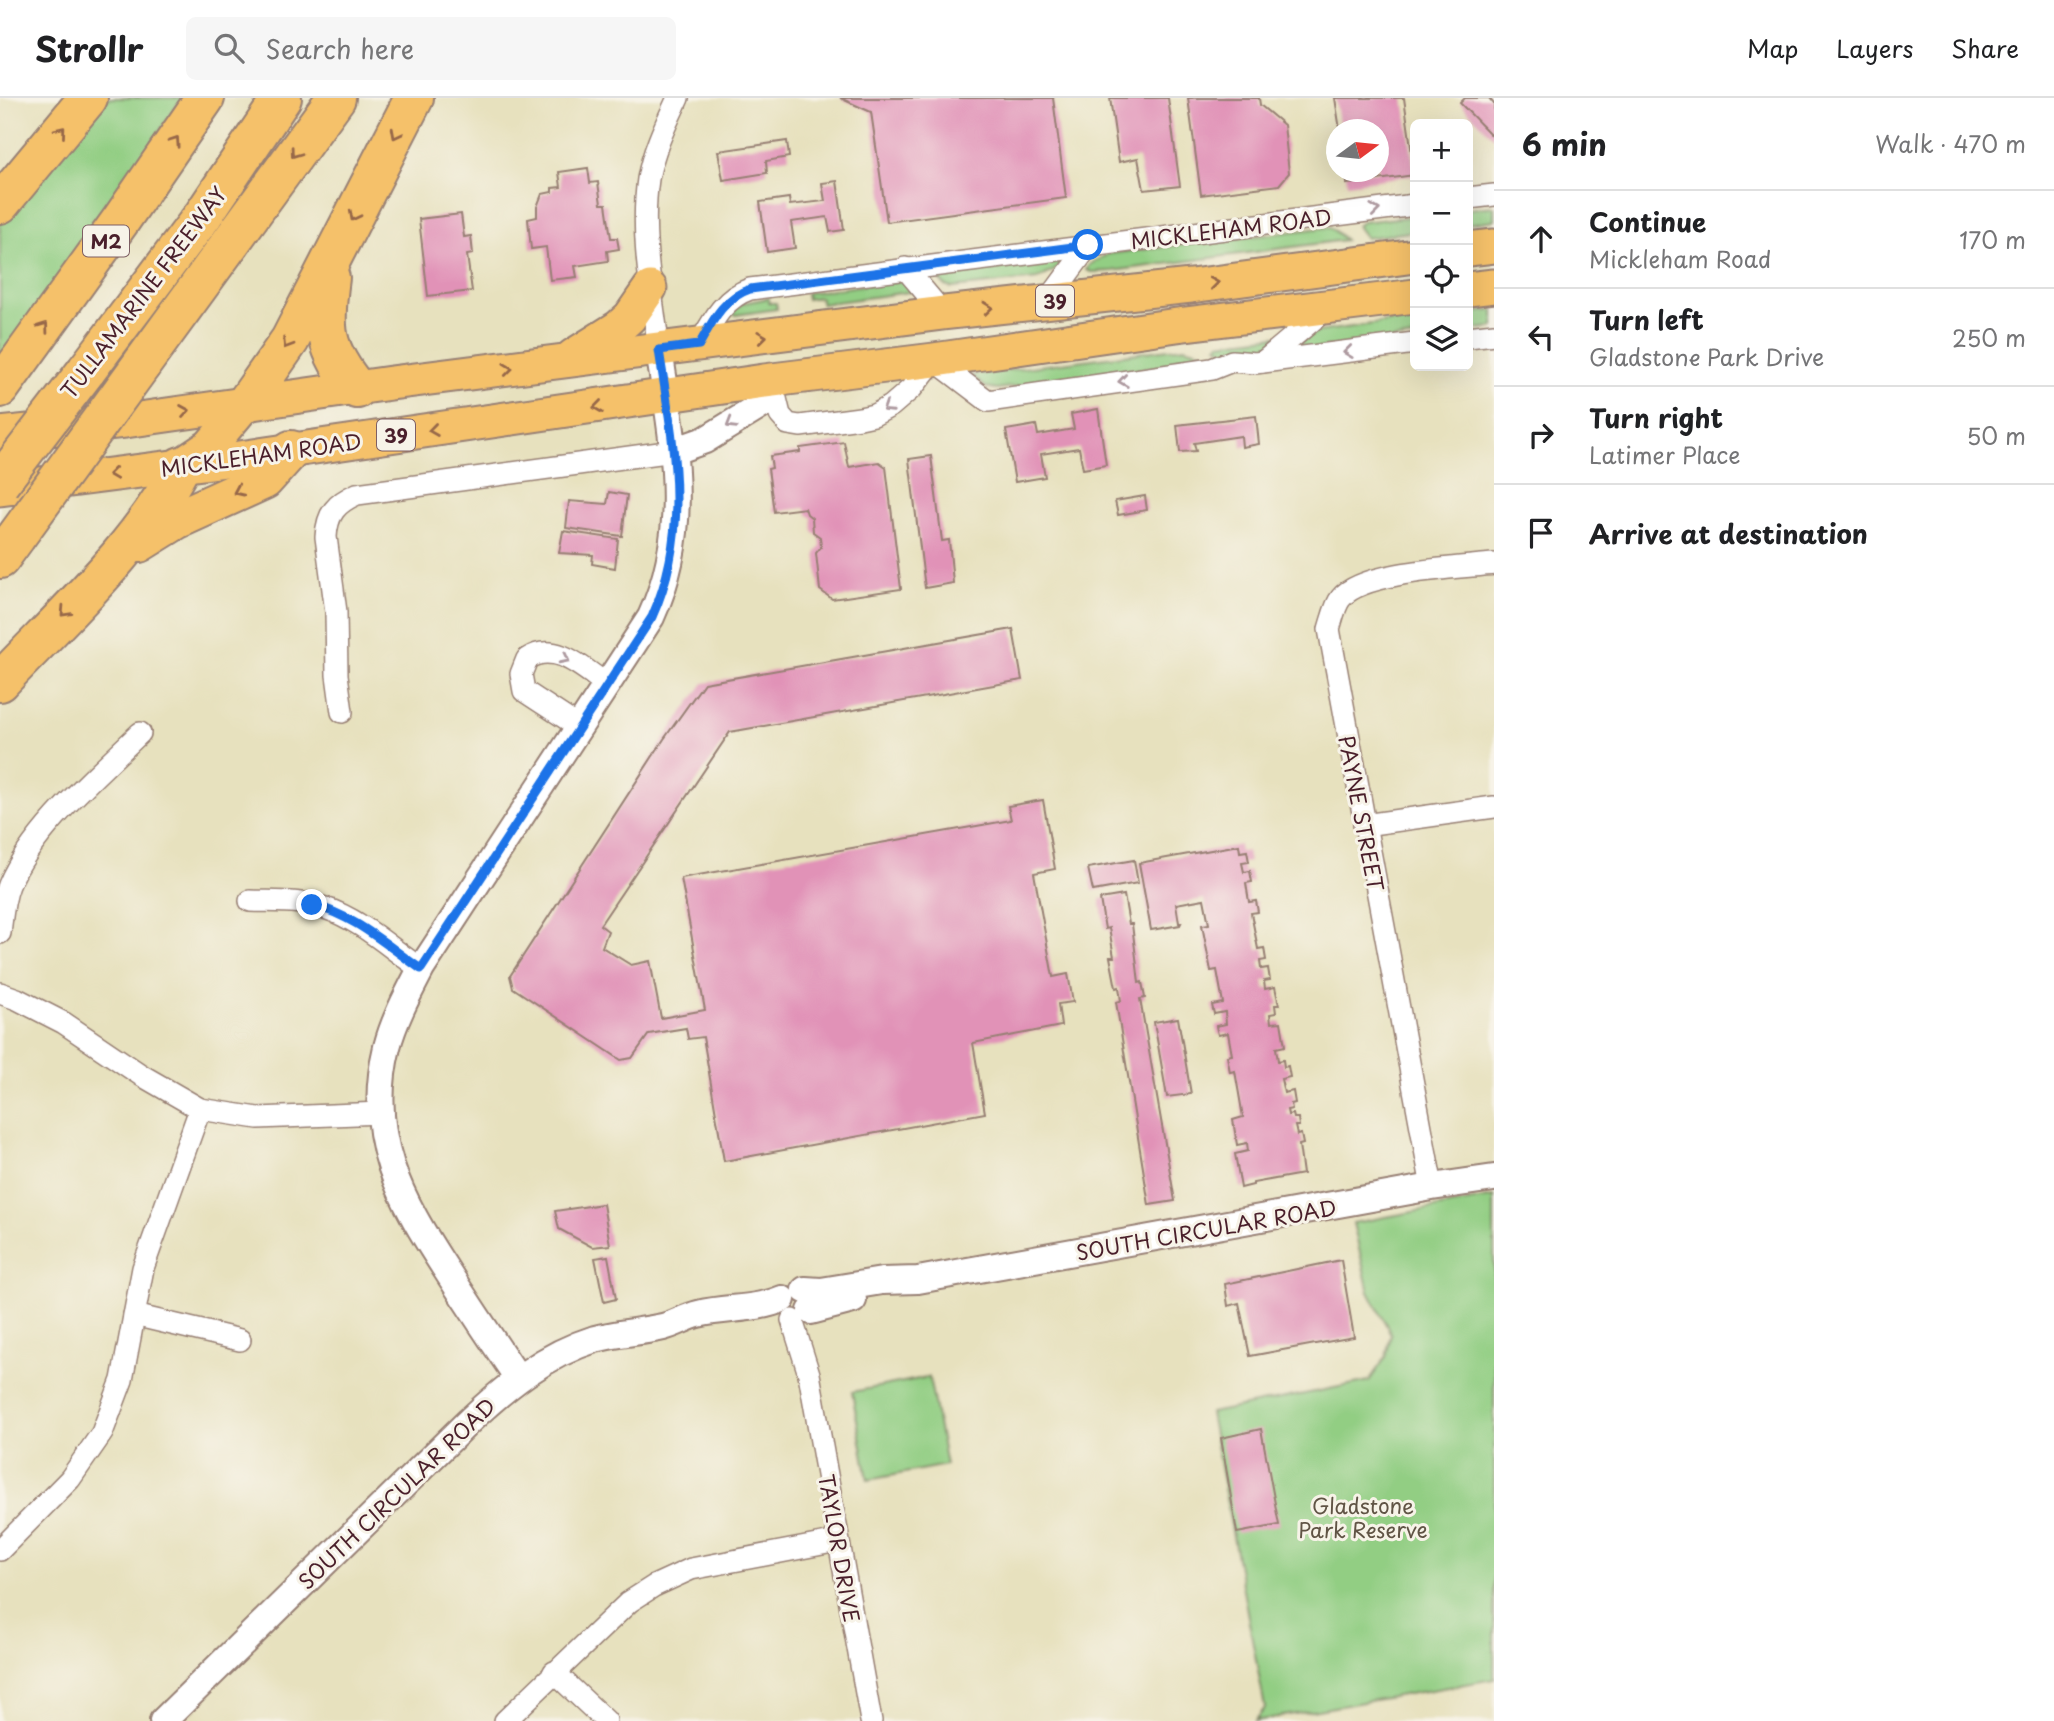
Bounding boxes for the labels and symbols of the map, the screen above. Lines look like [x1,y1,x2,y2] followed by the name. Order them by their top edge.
[1326,119,1389,182] north arrow
[53,126,65,139] one-way arrow
[390,127,404,139] one-way arrow
[167,136,179,149] one-way arrow
[291,145,304,158] one-way arrow
[52,179,234,405] street label: TULLAMARINE FREEWAY
[1129,200,1333,256] street label: MICKLEHAM ROAD
[1369,202,1381,217] one-way arrow
[348,209,362,221] one-way arrow
[83,225,129,256] road number: M2
[1072,229,1103,260] route start
[1208,276,1220,291] one-way arrow
[1036,286,1074,316] road number: 39
[982,301,993,316] one-way arrow
[36,322,48,335] one-way arrow
[756,329,768,344] one-way arrow
[283,336,296,349] one-way arrow
[1342,344,1353,359] one-way arrow
[502,361,514,376] one-way arrow
[1117,373,1129,388] one-way arrow
[592,399,604,414] one-way arrow
[881,399,894,412] one-way arrow
[179,404,191,419] one-way arrow
[726,415,739,428] one-way arrow
[377,420,415,450] road number: 39
[427,422,439,437] one-way arrow
[159,424,363,484] street label: MICKLEHAM ROAD
[107,467,119,482] one-way arrow
[233,483,245,497] one-way arrow
[61,604,74,617] one-way arrow
[558,650,571,664] one-way arrow
[1331,732,1393,894] street label: PAYNE STREET
[296,889,327,920] route end
[1073,1190,1339,1268] street label: SOUTH CIRCULAR ROAD
[290,1390,502,1596] street label: SOUTH CIRCULAR ROAD
[811,1471,869,1625] street label: TAYLOR DRIVE
[1298,1489,1428,1545] park label: Gladstone Park Reserve

